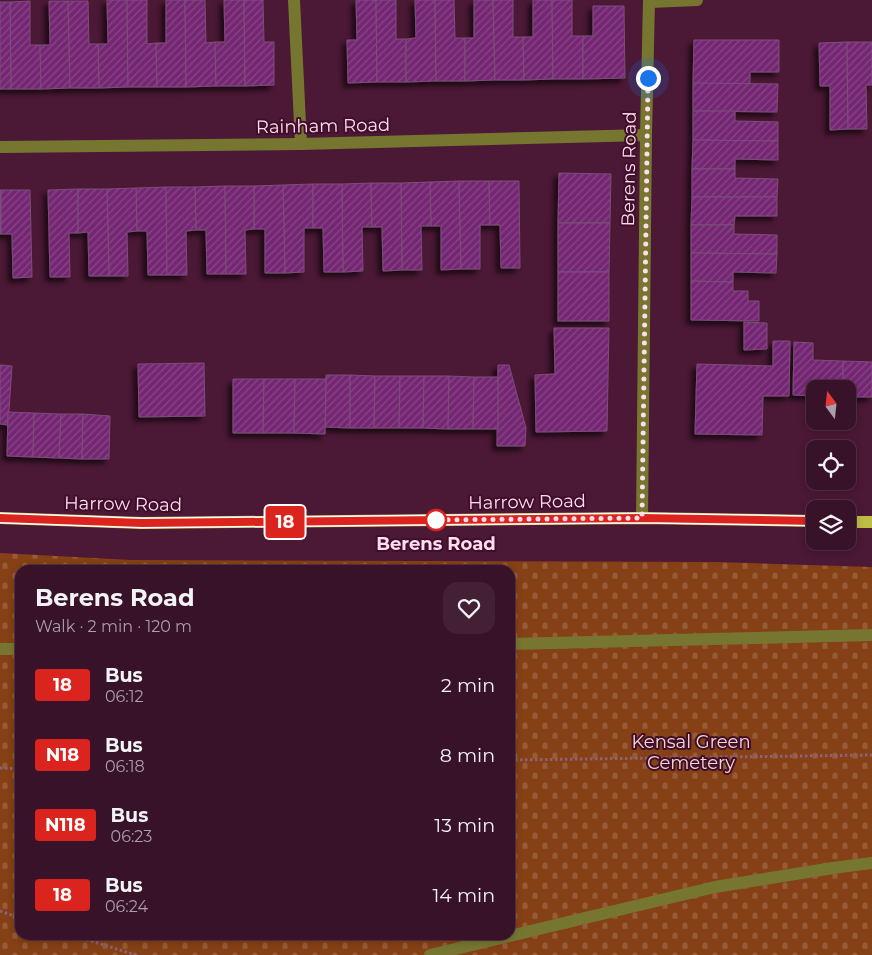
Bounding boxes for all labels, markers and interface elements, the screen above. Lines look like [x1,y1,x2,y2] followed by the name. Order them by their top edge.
[636,66,661,91] your location
[617,111,641,227] street label: Berens Road
[256,114,390,138] street label: Rainham Road
[806,380,856,430] north arrow
[806,380,856,550] map controls
[806,440,856,490] button: locate
[468,490,586,514] street label: Harrow Road
[64,492,182,516] street label: Harrow Road
[806,500,856,550] button: layers
[262,506,308,538] line badge: 18
[425,509,447,531] marker: Berens Road
[276,511,294,533] text: 18
[376,533,496,555] place label: Berens Road
[443,582,495,634] button: heart
[35,583,195,612] text: Berens Road
[35,617,192,636] text: Walk · 2 min · 120 m
[105,664,143,687] text: Bus
[53,674,72,696] text: 18
[441,674,495,697] text: 2 min
[105,687,144,706] text: 06:12
[631,731,751,774] park label: Kensal Green Cemetery
[105,734,143,757] text: Bus
[46,744,79,766] text: N18
[440,744,495,767] text: 8 min
[105,757,145,776] text: 06:18
[111,804,148,827] text: Bus
[45,814,86,836] text: N118
[434,814,495,837] text: 13 min
[111,827,152,846] text: 06:23
[105,874,143,897] text: Bus
[53,884,72,906] text: 18
[432,884,495,907] text: 14 min
[105,897,148,916] text: 06:24

